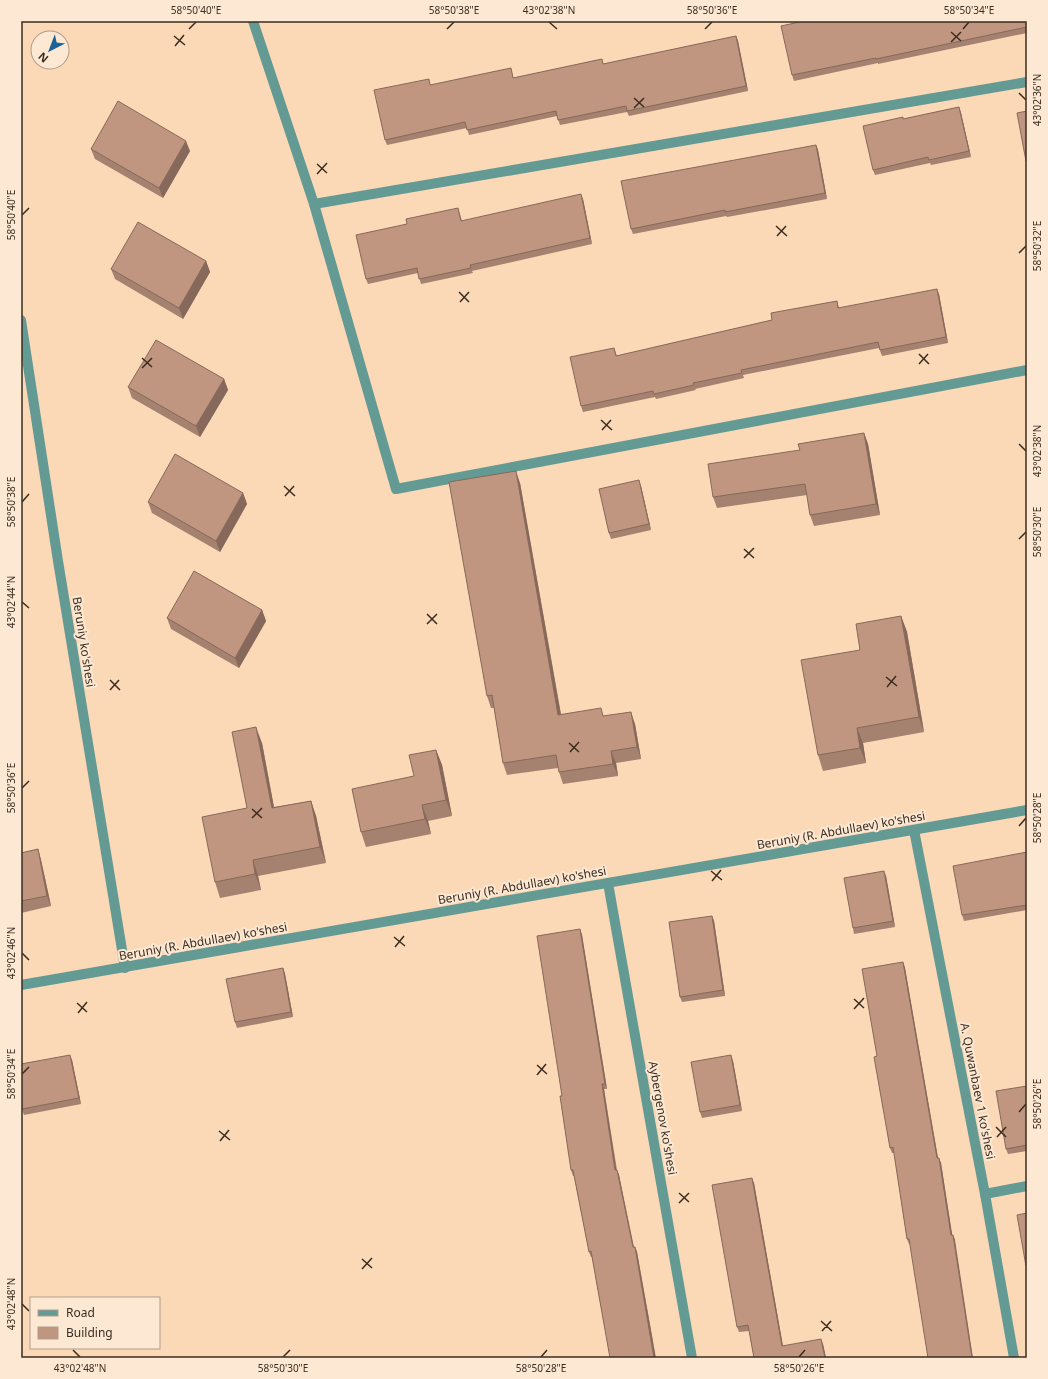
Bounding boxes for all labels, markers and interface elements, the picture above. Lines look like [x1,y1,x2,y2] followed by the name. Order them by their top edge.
[171,3,221,17] text: 58°50'40"E
[429,3,479,17] text: 58°50'38"E
[523,3,575,17] text: 43°02'38"N
[687,3,737,17] text: 58°50'36"E
[944,3,994,17] text: 58°50'34"E
[30,30,70,70] north arrow
[35,49,51,66] text: N
[1030,74,1044,126] text: 43°02'36"N
[4,190,18,240] text: 58°50'40"E
[1030,221,1044,271] text: 58°50'32"E
[1030,425,1044,477] text: 43°02'38"N
[4,477,18,527] text: 58°50'38"E
[1030,507,1044,557] text: 58°50'30"E
[4,576,18,628] text: 43°02'44"N
[68,596,100,688] street label: Beruniy ko'shesi
[4,763,18,813] text: 58°50'36"E
[1030,793,1044,843] text: 58°50'28"E
[755,807,927,853] street label: Beruniy (R. Abdullaev) ko'shesi
[436,862,608,908] street label: Beruniy (R. Abdullaev) ko'shesi
[117,918,289,964] street label: Beruniy (R. Abdullaev) ko'shesi
[4,927,18,979] text: 43°02'46"N
[956,1021,1000,1161] street label: A. Quwanbaev 1 ko'shesi
[4,1049,18,1099] text: 58°50'34"E
[645,1060,681,1176] street label: Aybergenov ko'shesi
[1030,1079,1044,1129] text: 58°50'26"E
[4,1278,18,1330] text: 43°02'48"N
[30,1297,160,1349] legend
[66,1304,95,1321] text: Road
[66,1324,113,1341] text: Building
[54,1361,106,1375] text: 43°02'48"N
[258,1361,308,1375] text: 58°50'30"E
[516,1361,566,1375] text: 58°50'28"E
[774,1361,824,1375] text: 58°50'26"E

